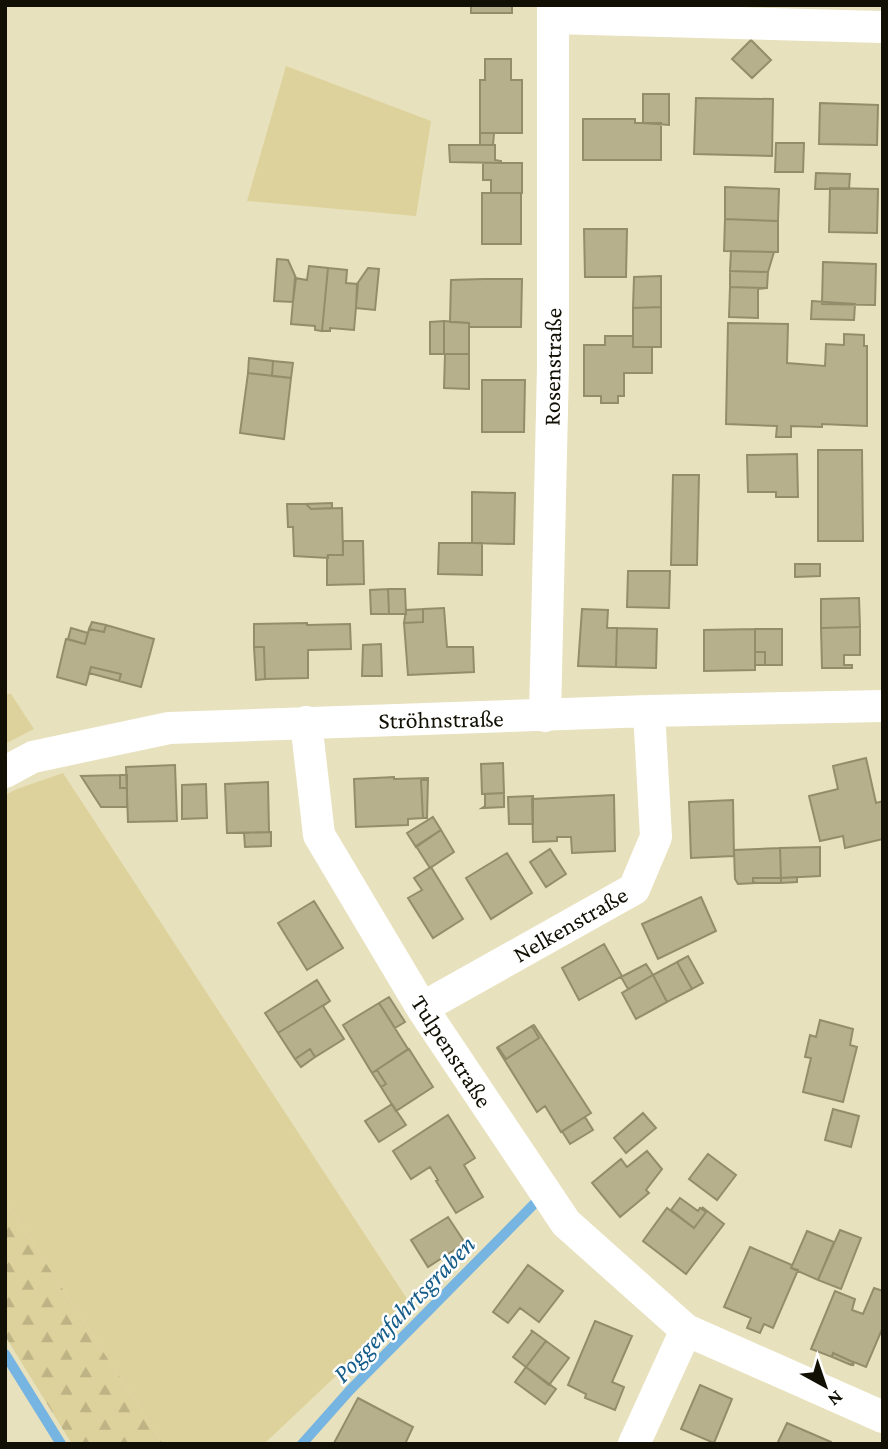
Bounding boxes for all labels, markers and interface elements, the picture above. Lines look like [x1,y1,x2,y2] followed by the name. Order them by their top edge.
[537,308,567,426] street label: Rosenstraße
[378,704,504,734] street label: Ströhnstraße
[508,880,632,968] street label: Nelkenstraße
[406,990,498,1112] street label: Tulpenstraße
[327,1230,481,1388] water label: Poggenfahrtsgraben
[790,1351,860,1421] north arrow
[824,1386,847,1411] text: N

